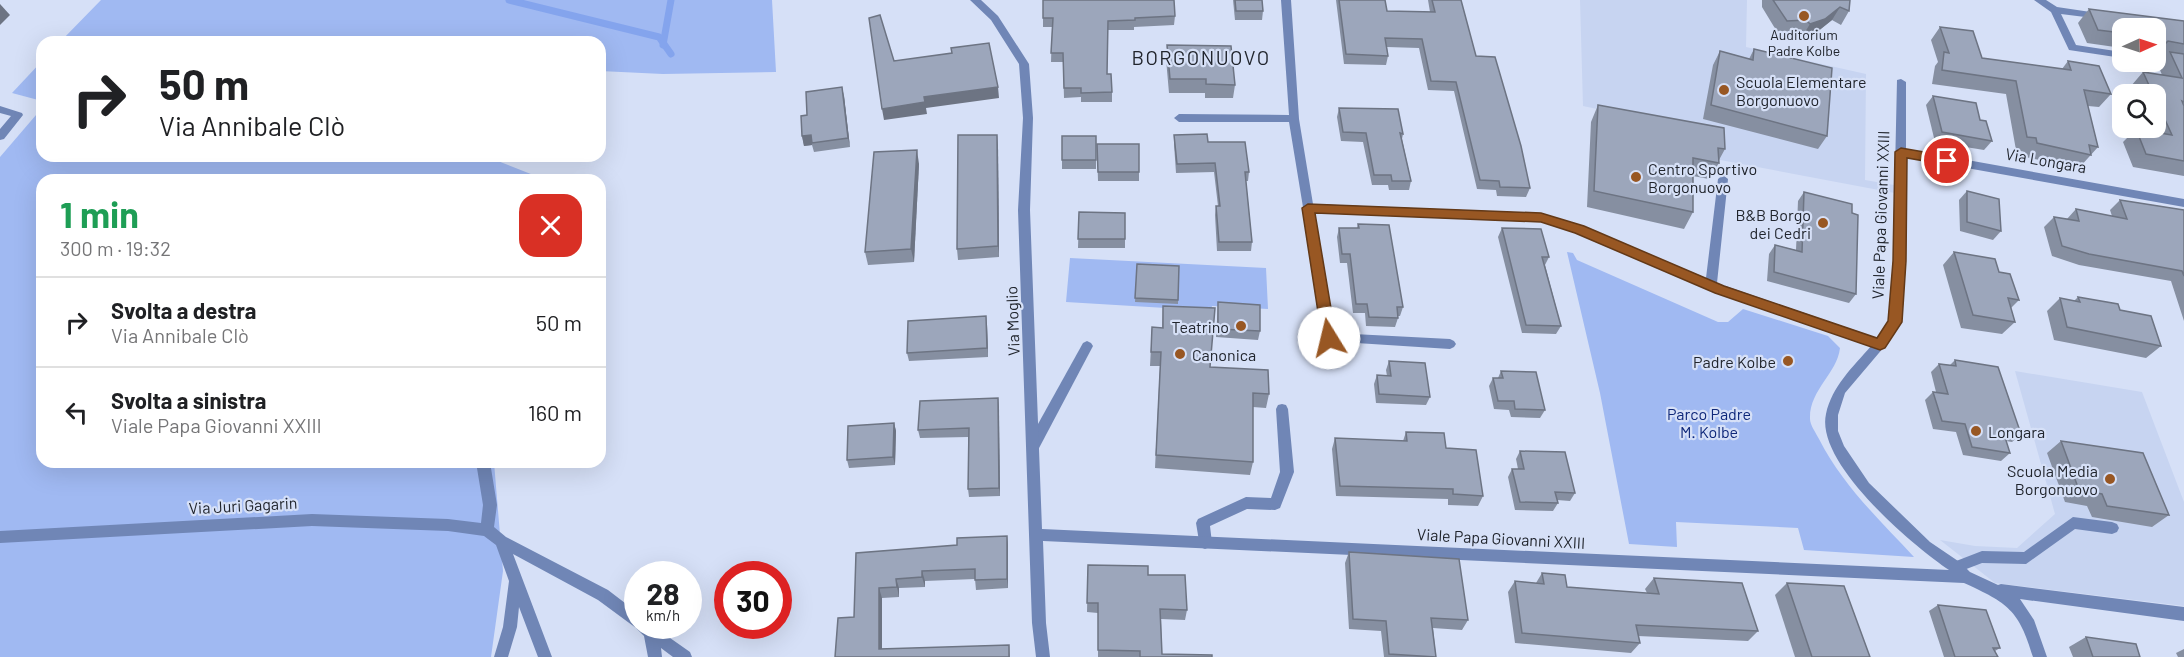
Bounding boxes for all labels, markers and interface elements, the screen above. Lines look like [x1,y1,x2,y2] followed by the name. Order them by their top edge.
[1797,9,1811,23] marker: Auditorium Padre Kolbe
[2112,18,2166,72] north arrow
[2112,18,2166,138] map controls
[1768,26,1840,59] place label: Auditorium Padre Kolbe
[1131,45,1271,69] district label: BORGONUOVO
[159,58,249,108] text: 50 m
[60,60,138,138] icon: right
[1736,72,1866,109] place label: Scuola Elementare Borgonuovo
[1717,83,1731,97] marker: Scuola Elementare Borgonuovo
[2112,84,2166,138] button: search
[159,109,345,141] text: Via Annibale Clò
[1868,130,1892,300] street label: Viale Papa Giovanni XXIII
[1921,135,1972,186] pin
[1930,144,1963,177] icon: arrive
[2004,144,2088,176] street label: Via Longara
[1648,159,1757,196] place label: Centro Sportivo Borgonuovo
[1629,170,1643,184] marker: Centro Sportivo Borgonuovo
[60,192,139,235] text: 1 min
[519,194,582,257] button: close
[1736,205,1811,242] place label: B&B Borgo dei Cedri
[1816,216,1830,230] marker: B&B Borgo dei Cedri
[60,236,171,260] text: 300 m · 19:32
[1001,286,1023,356] street label: Via Moglio
[111,297,256,323] text: Svolta a destra
[60,306,93,339] icon: right
[1297,306,1361,370] position arrow
[536,309,582,335] text: 50 m
[1171,317,1229,336] place label: Teatrino
[1234,319,1248,333] marker: Teatrino
[111,323,249,347] text: Via Annibale Clò
[1192,345,1256,364] place label: Canonica
[1173,347,1187,361] marker: Canonica
[1693,352,1776,371] place label: Padre Kolbe
[1781,354,1795,368] marker: Padre Kolbe
[111,387,266,413] text: Svolta a sinistra
[60,396,93,429] icon: left
[528,399,582,425] text: 160 m
[1667,404,1751,441] park label: Parco Padre M. Kolbe
[111,413,322,437] text: Viale Papa Giovanni XXIII
[1988,422,2045,441] place label: Longara
[1969,424,1983,438] marker: Longara
[2007,461,2098,498] place label: Scuola Media Borgonuovo
[2103,472,2117,486] marker: Scuola Media Borgonuovo
[188,493,298,517] street label: Via Juri Gagarin
[1416,524,1586,552] street label: Viale Papa Giovanni XXIII
[714,561,792,639] speed limit sign: 30
[646,575,680,611] text: 28
[646,606,680,624] text: km/h

